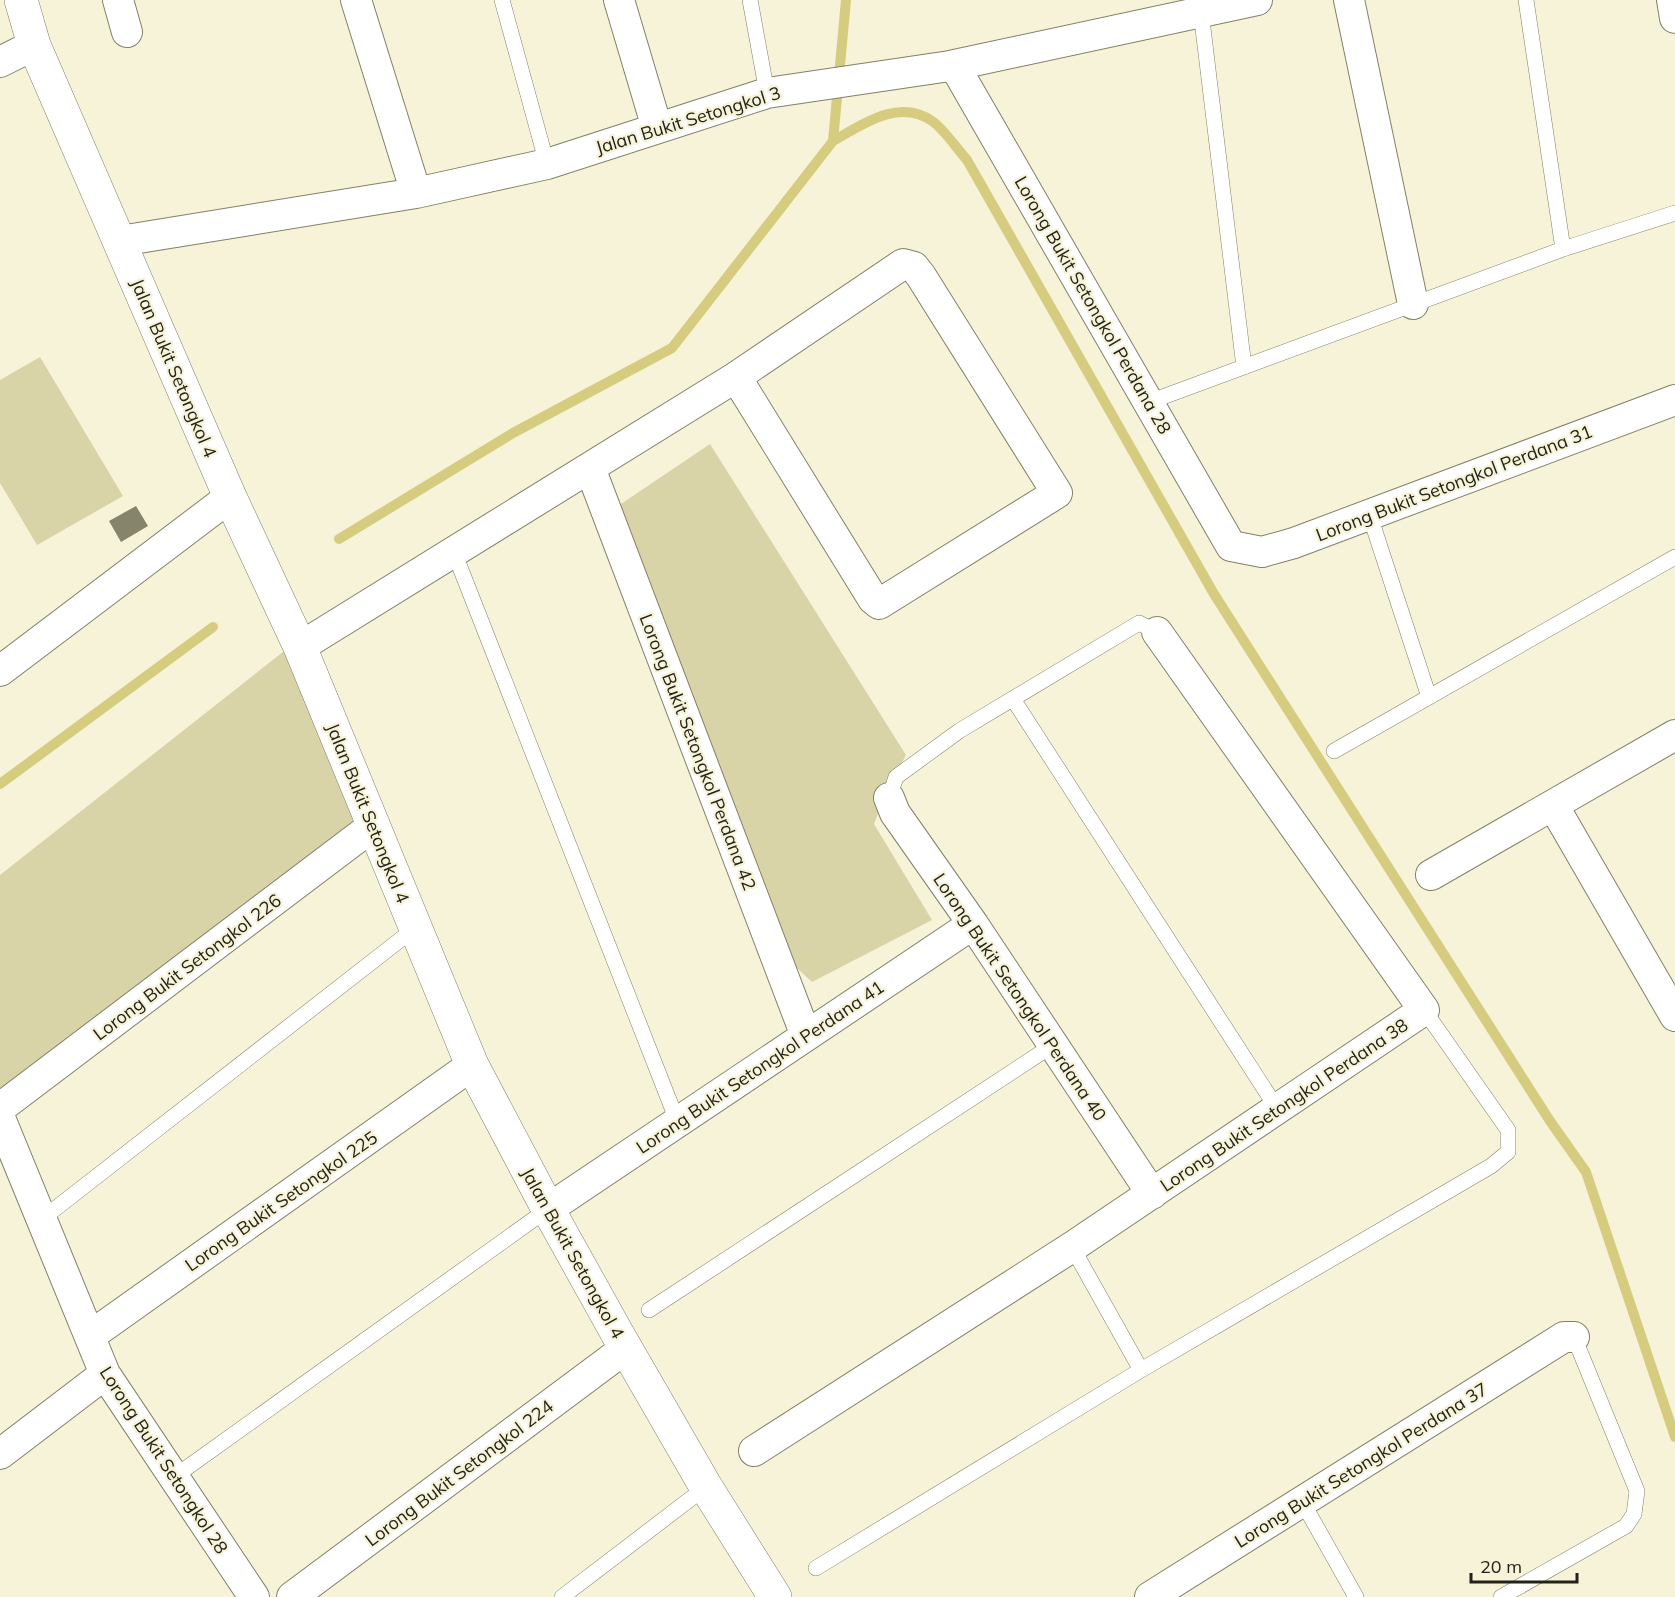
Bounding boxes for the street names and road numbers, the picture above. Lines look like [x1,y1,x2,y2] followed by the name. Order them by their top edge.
[593,81,783,159] street label: Jalan Bukit Setongkol 3
[1010,172,1176,438] street label: Lorong Bukit Setongkol Perdana 28
[126,275,222,461] street label: Jalan Bukit Setongkol 4
[1313,420,1595,546] street label: Lorong Bukit Setongkol Perdana 31
[635,611,761,893] street label: Lorong Bukit Setongkol Perdana 42
[321,720,415,907] street label: Jalan Bukit Setongkol 4
[928,869,1112,1125] street label: Lorong Bukit Setongkol Perdana 40
[88,889,286,1045] street label: Lorong Bukit Setongkol 226
[632,975,888,1159] street label: Lorong Bukit Setongkol Perdana 41
[1156,1013,1412,1197] street label: Lorong Bukit Setongkol Perdana 38
[180,1126,382,1276] street label: Lorong Bukit Setongkol 225
[516,1163,630,1343] street label: Jalan Bukit Setongkol 4
[95,1362,233,1558] street label: Lorong Bukit Setongkol 28
[1230,1377,1492,1553] street label: Lorong Bukit Setongkol Perdana 37
[360,1395,558,1551] street label: Lorong Bukit Setongkol 224

